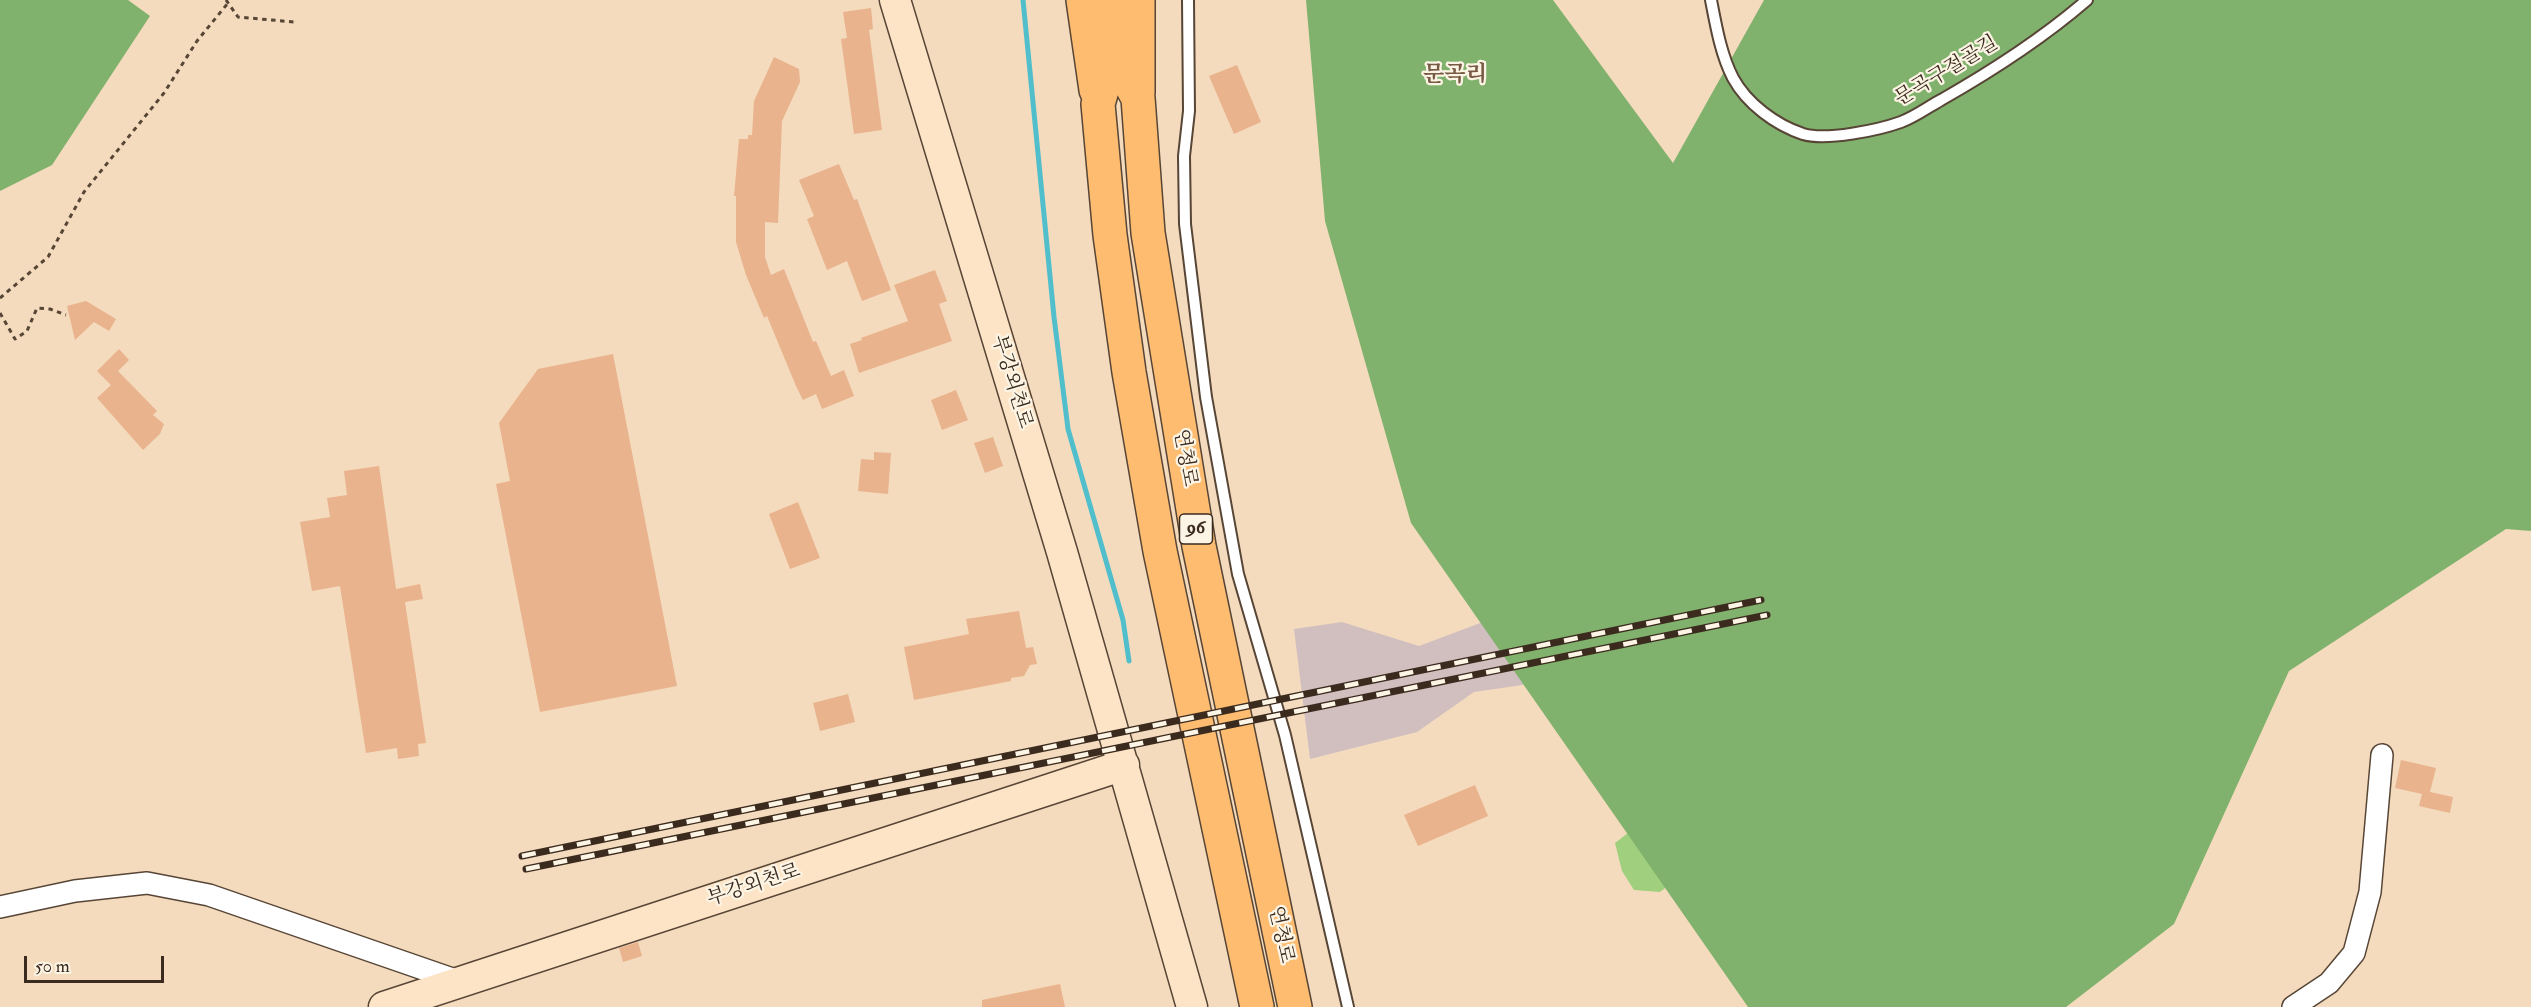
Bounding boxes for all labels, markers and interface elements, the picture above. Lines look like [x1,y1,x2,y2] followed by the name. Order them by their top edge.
[1891,32,2003,112] street label: 문곡구절골길
[1423,63,1487,89] district label: 문곡리
[985,332,1037,432] street label: 부강외천로
[1167,427,1201,489] street label: 연청로
[1180,514,1212,544] road number: 96
[704,860,804,912] street label: 부강외천로
[1262,904,1298,966] street label: 연청로
[27,944,166,982] scale bar
[35,955,70,978] text: 50 m

